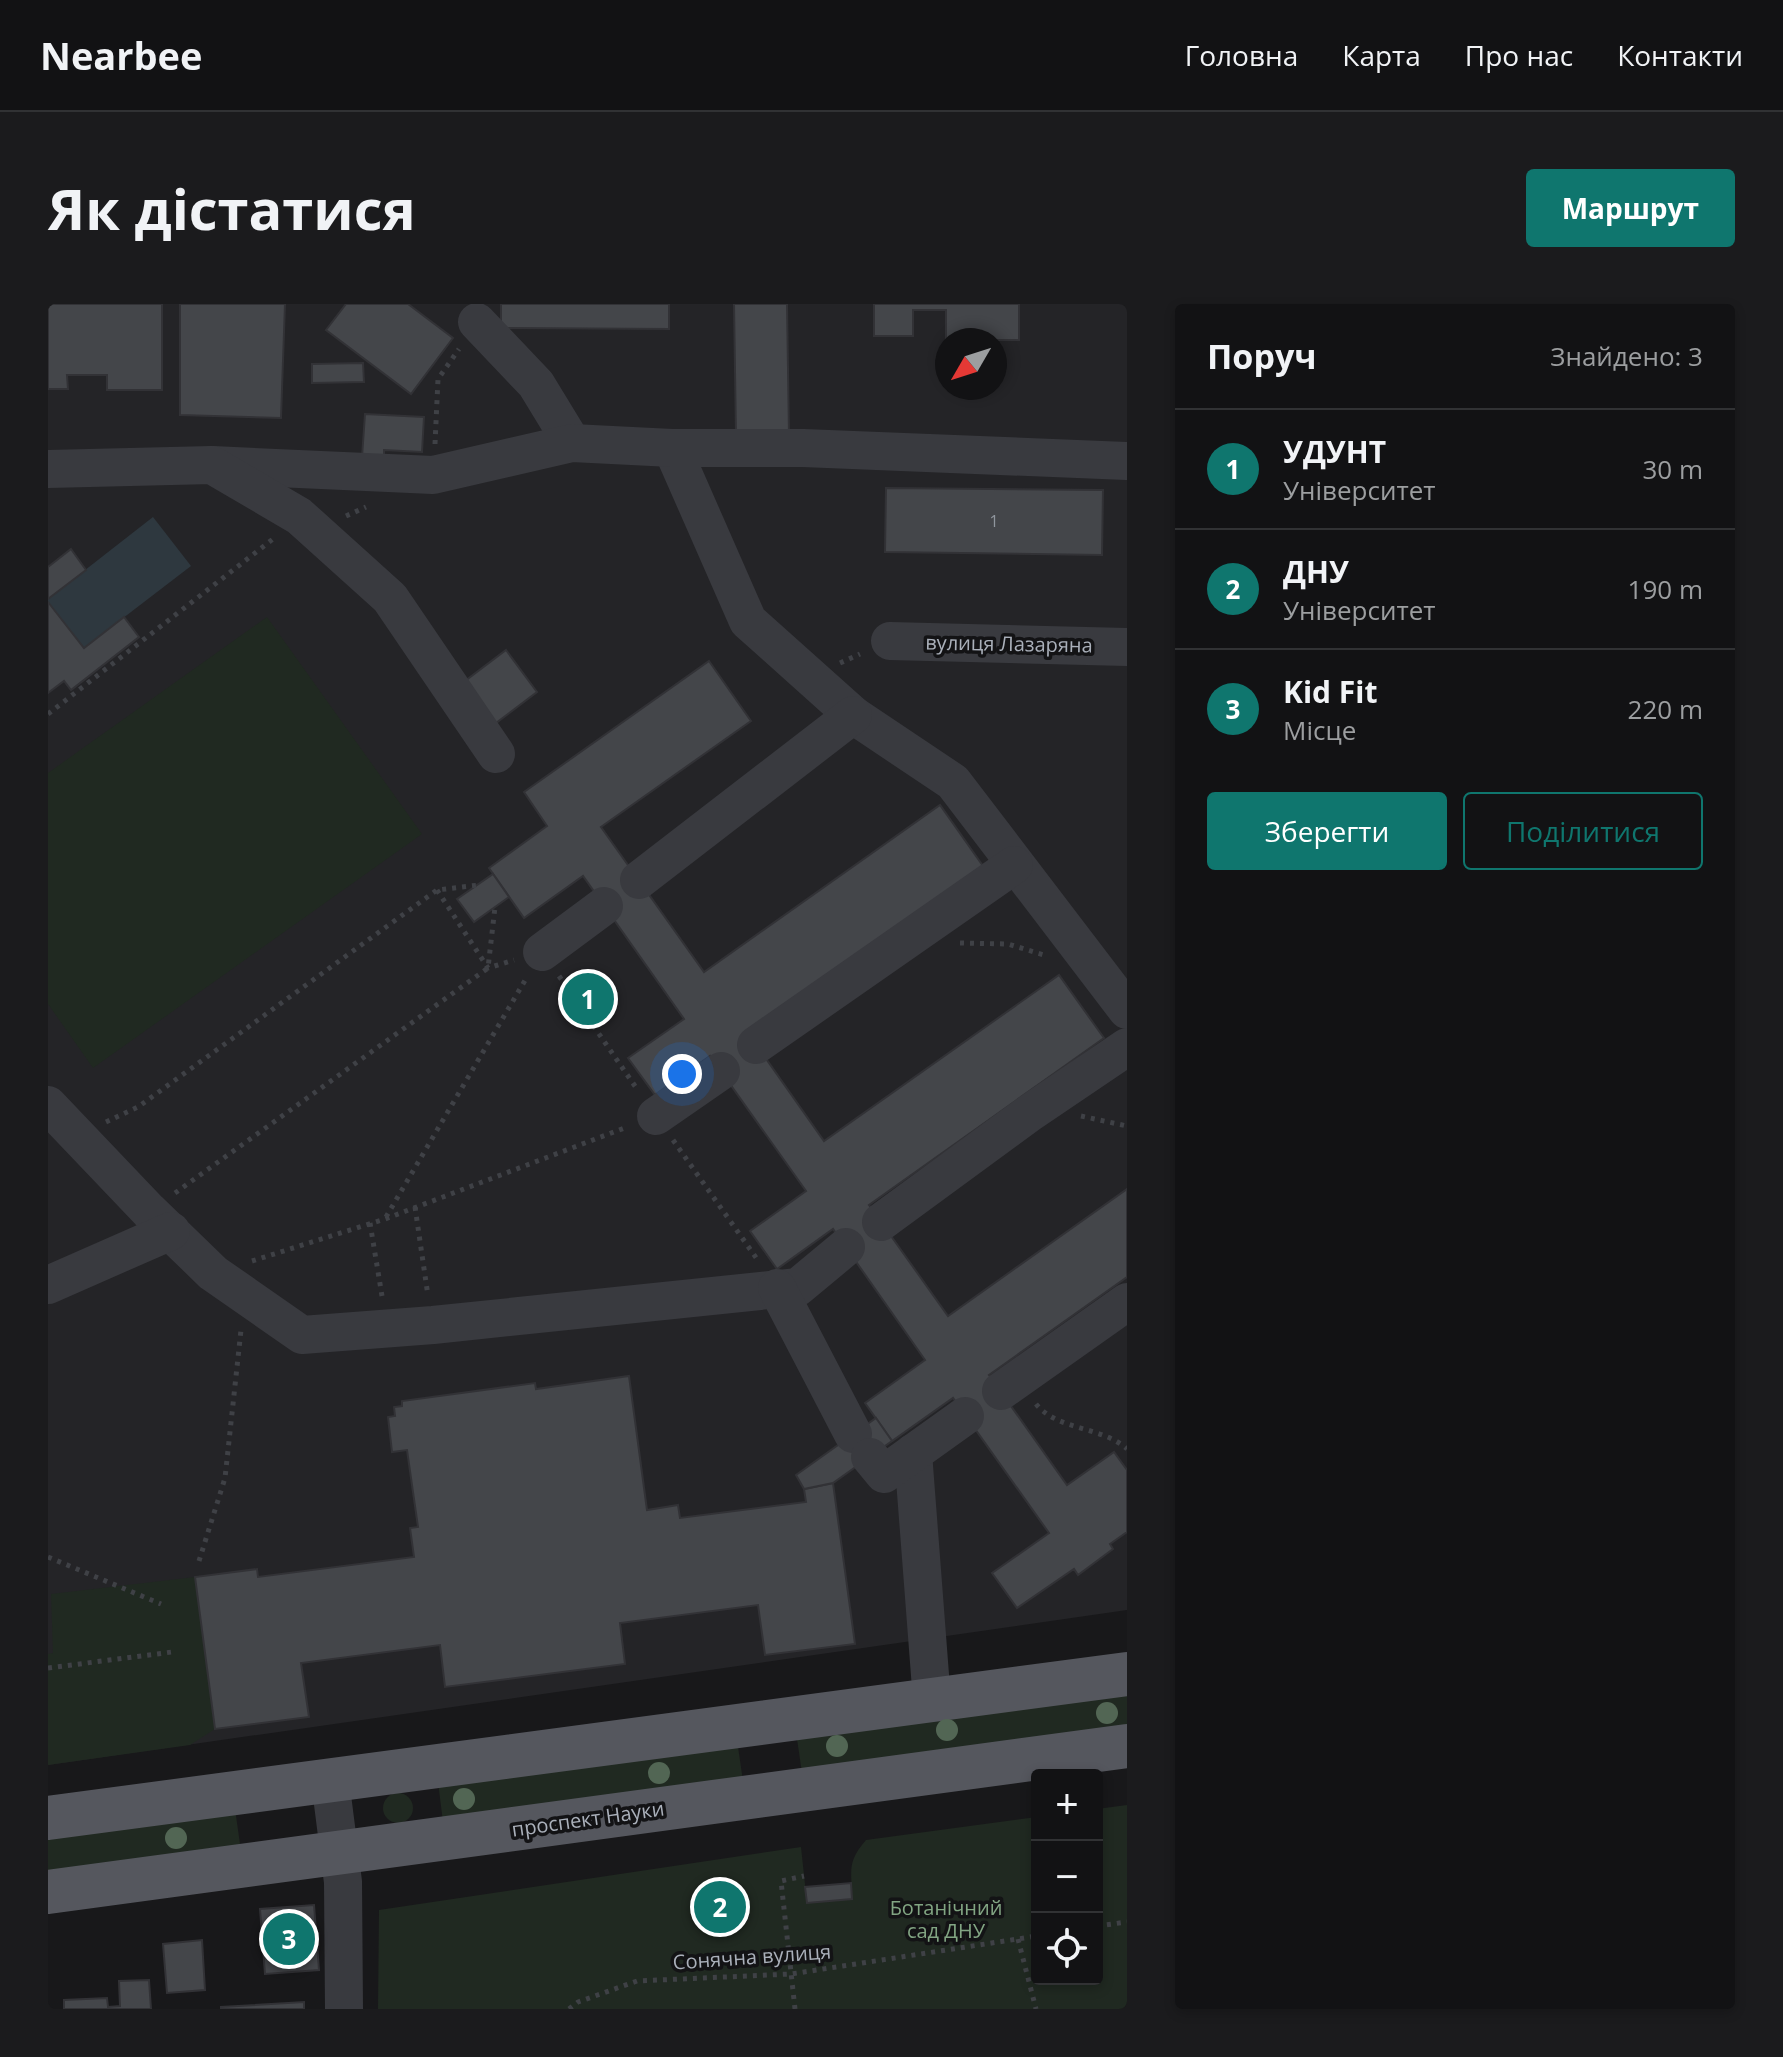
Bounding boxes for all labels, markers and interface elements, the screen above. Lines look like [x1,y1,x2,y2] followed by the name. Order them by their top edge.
[40,29,203,81] text: Nearbee
[1185,36,1298,74] text: Головна
[1342,36,1421,74] text: Карта
[1465,36,1573,74] text: Про нас
[1617,36,1743,74] text: Контакти
[1526,169,1735,247] button: Маршрут
[48,170,416,246] text: Як дістатися
[935,328,1007,400] north arrow
[1207,333,1317,379] text: Поруч
[1550,338,1703,374] text: Знайдено: 3
[1283,431,1386,472] text: УДУНТ
[1226,451,1240,487] text: 1
[1642,451,1703,487] text: 30 m
[1283,472,1436,508] text: Університет
[989,510,999,532] house number: 1
[1283,551,1349,592] text: ДНУ
[1226,571,1240,607] text: 2
[1628,571,1703,607] text: 190 m
[1283,592,1436,628] text: Університет
[925,629,1093,658] street label: вулиця Лазаряна
[1283,671,1378,712] text: Kid Fit
[1226,691,1240,727] text: 3
[1628,691,1703,727] text: 220 m
[1283,712,1356,748] text: Місце
[1207,792,1447,870] button: Зберегти
[1463,792,1703,870] button: Поділитися
[562,969,614,1029] pin: 1
[662,1054,702,1094] your location
[1031,1769,1103,1985] map controls
[1031,1769,1103,1841] button: +
[510,1794,666,1843] street label: проспект Науки
[1031,1841,1103,1913] button: −
[694,1877,746,1937] pin: 2
[890,1894,1002,1944] park label: Ботанічний сад ДНУ
[263,1909,315,1969] pin: 3
[1031,1913,1103,1985] button: locate
[672,1937,832,1976] street label: Сонячна вулиця

